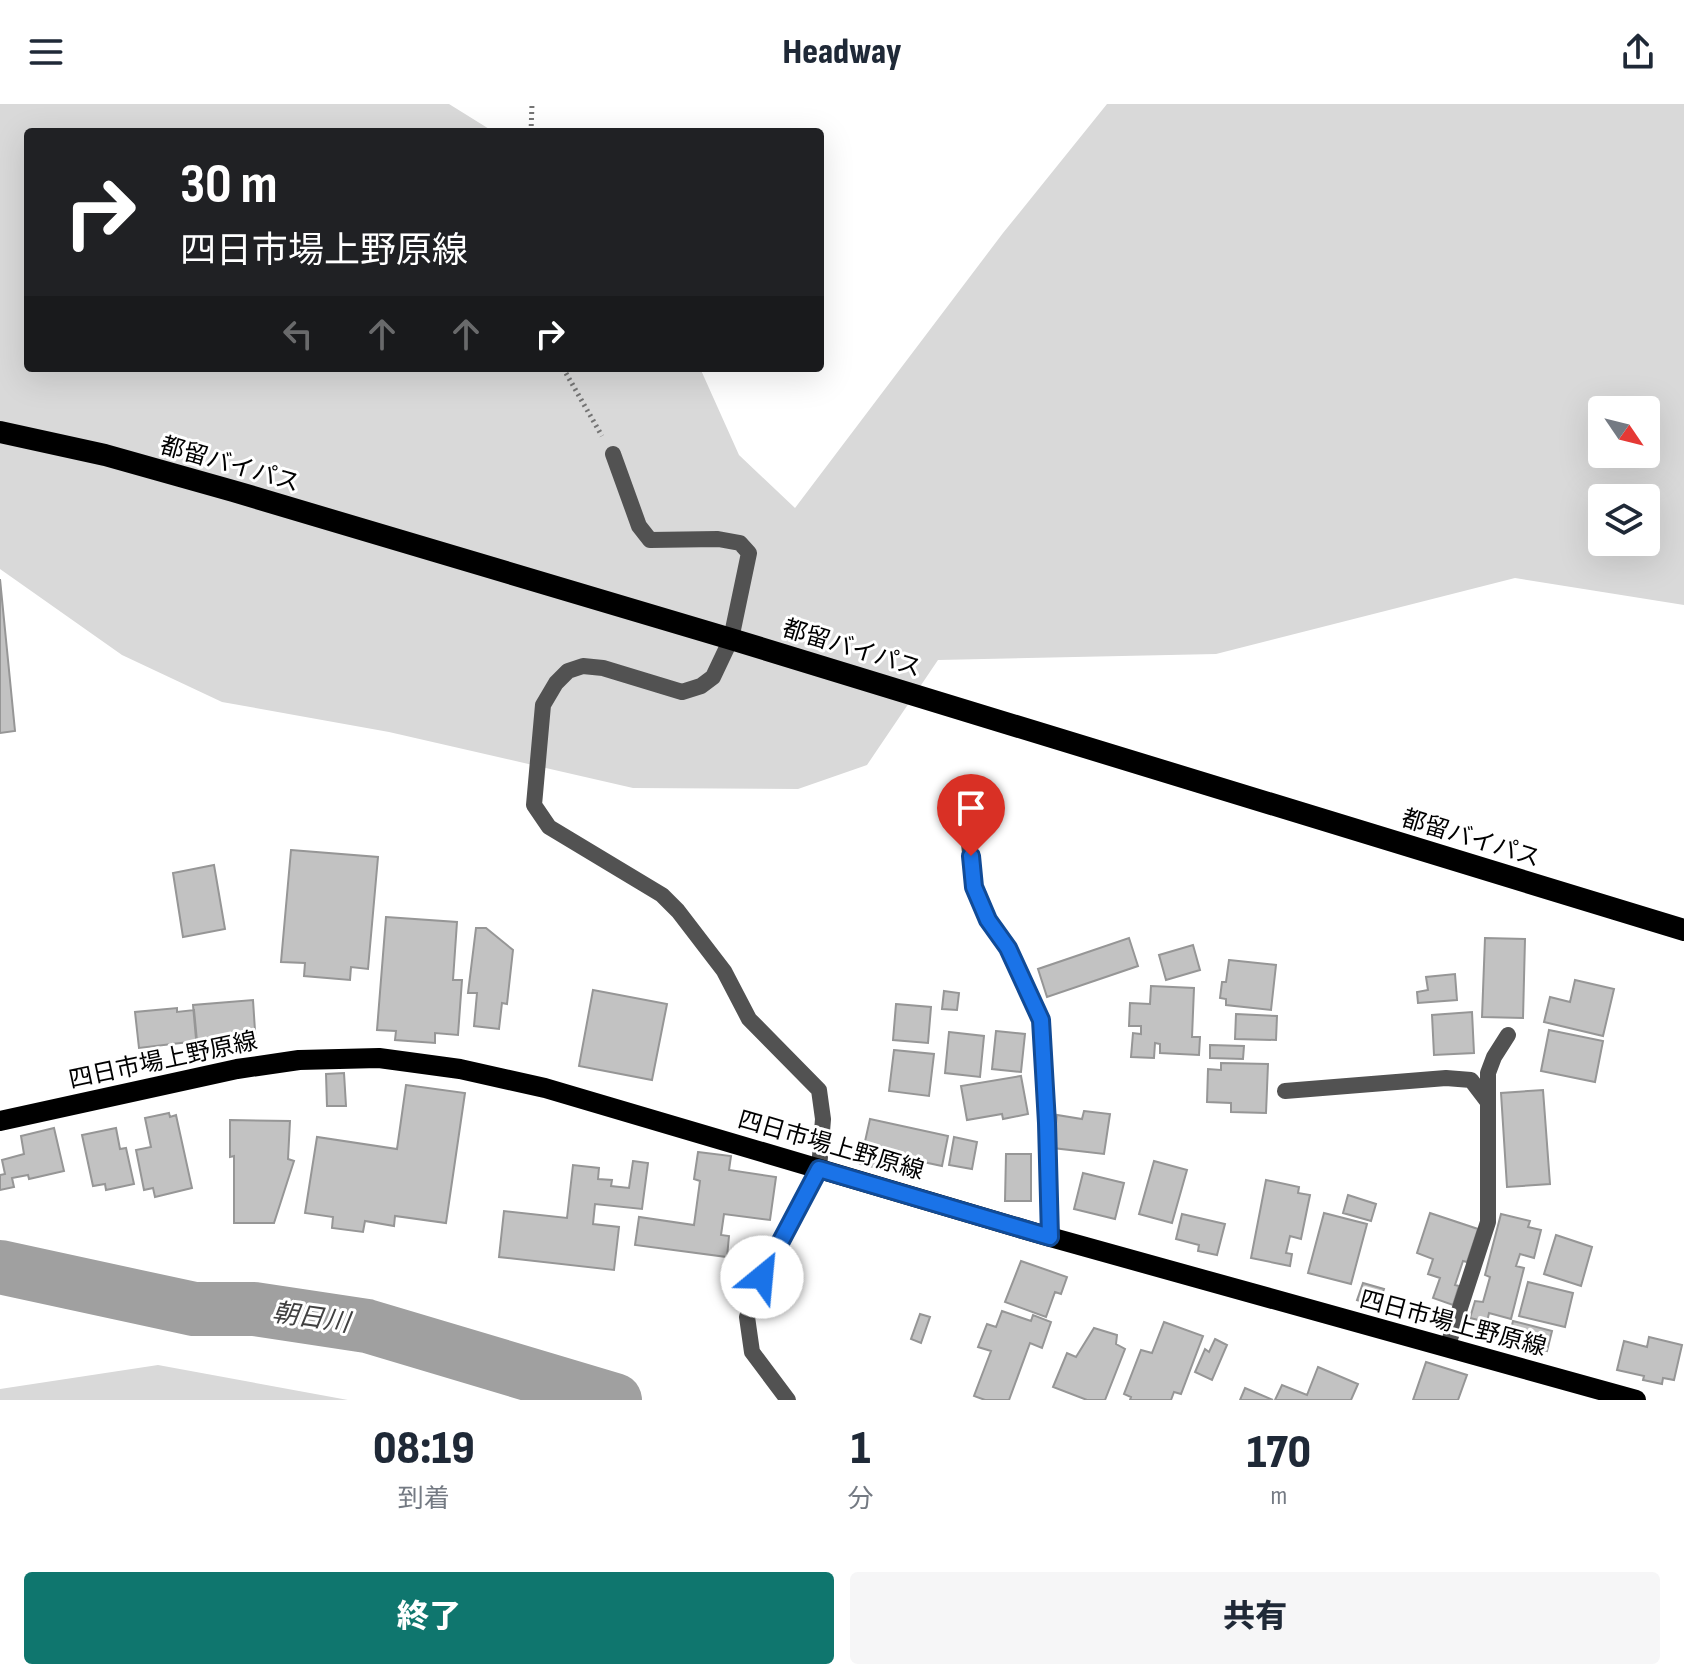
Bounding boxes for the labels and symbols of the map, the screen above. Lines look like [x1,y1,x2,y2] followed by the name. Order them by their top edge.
[1588,396,1660,468] north arrow
[157,431,303,498] street label: 都留バイパス
[779,614,925,683] street label: 都留バイパス
[937,774,1005,856] pin
[1398,804,1544,873] street label: 都留バイパス
[66,1026,260,1095] street label: 四日市場上野原線
[735,1105,927,1186] street label: 四日市場上野原線
[720,1235,804,1319] position arrow
[1356,1285,1549,1362] street label: 四日市場上野原線
[270,1298,355,1340] water label: 朝日川

